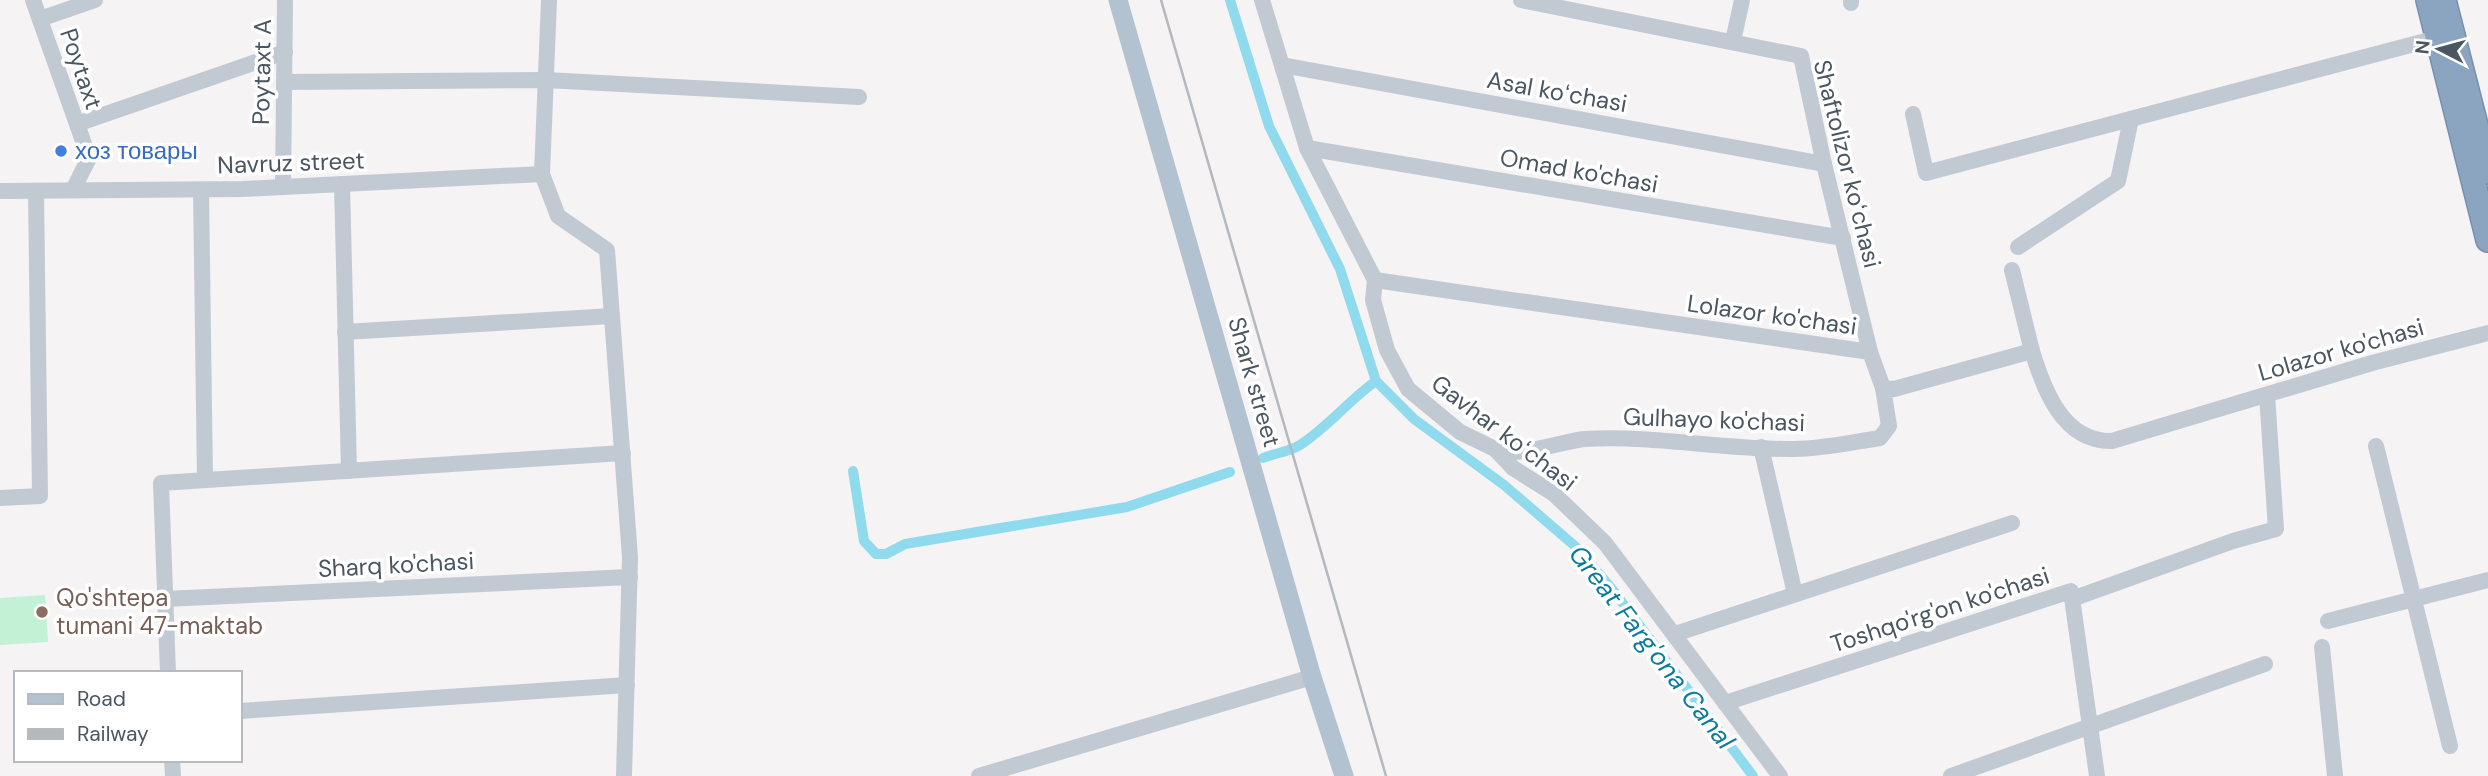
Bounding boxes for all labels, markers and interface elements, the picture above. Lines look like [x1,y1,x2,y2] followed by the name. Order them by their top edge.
[2404,14,2474,84] north arrow
[245,19,278,125] street label: Poytaxt A
[53,24,110,113] street label: Poytaxt
[2409,39,2436,55] text: N
[1807,57,1888,271] street label: Shaftolizor koʻchasi
[1484,64,1630,119] street label: Asal koʻchasi
[75,135,198,166] place label: хоз товары
[1498,141,1661,200] street label: Omad ko'chasi
[53,143,69,159] marker: хоз товары
[217,144,365,181] street label: Navruz street
[1685,287,1859,342] street label: Lolazor ko'chasi
[2254,311,2427,388] street label: Lolazor ko'chasi
[1221,313,1288,450] street label: Shark street
[1425,368,1583,498] street label: Gavhar koʻchasi
[1622,401,1806,438] street label: Gulhayo ko'chasi
[1562,538,1743,757] water label: Great Farg'ona Canal
[317,545,475,584] street label: Sharq ko'chasi
[1827,560,2053,660] street label: Toshqo'rg'on ko'chasi
[56,582,263,641] place label: Qo'shtepa tumani 47-maktab
[34,604,50,620] marker: Qo'shtepa tumani 47-maktab
[14,671,242,762] legend
[77,685,126,713] text: Road
[77,720,149,748] text: Railway

